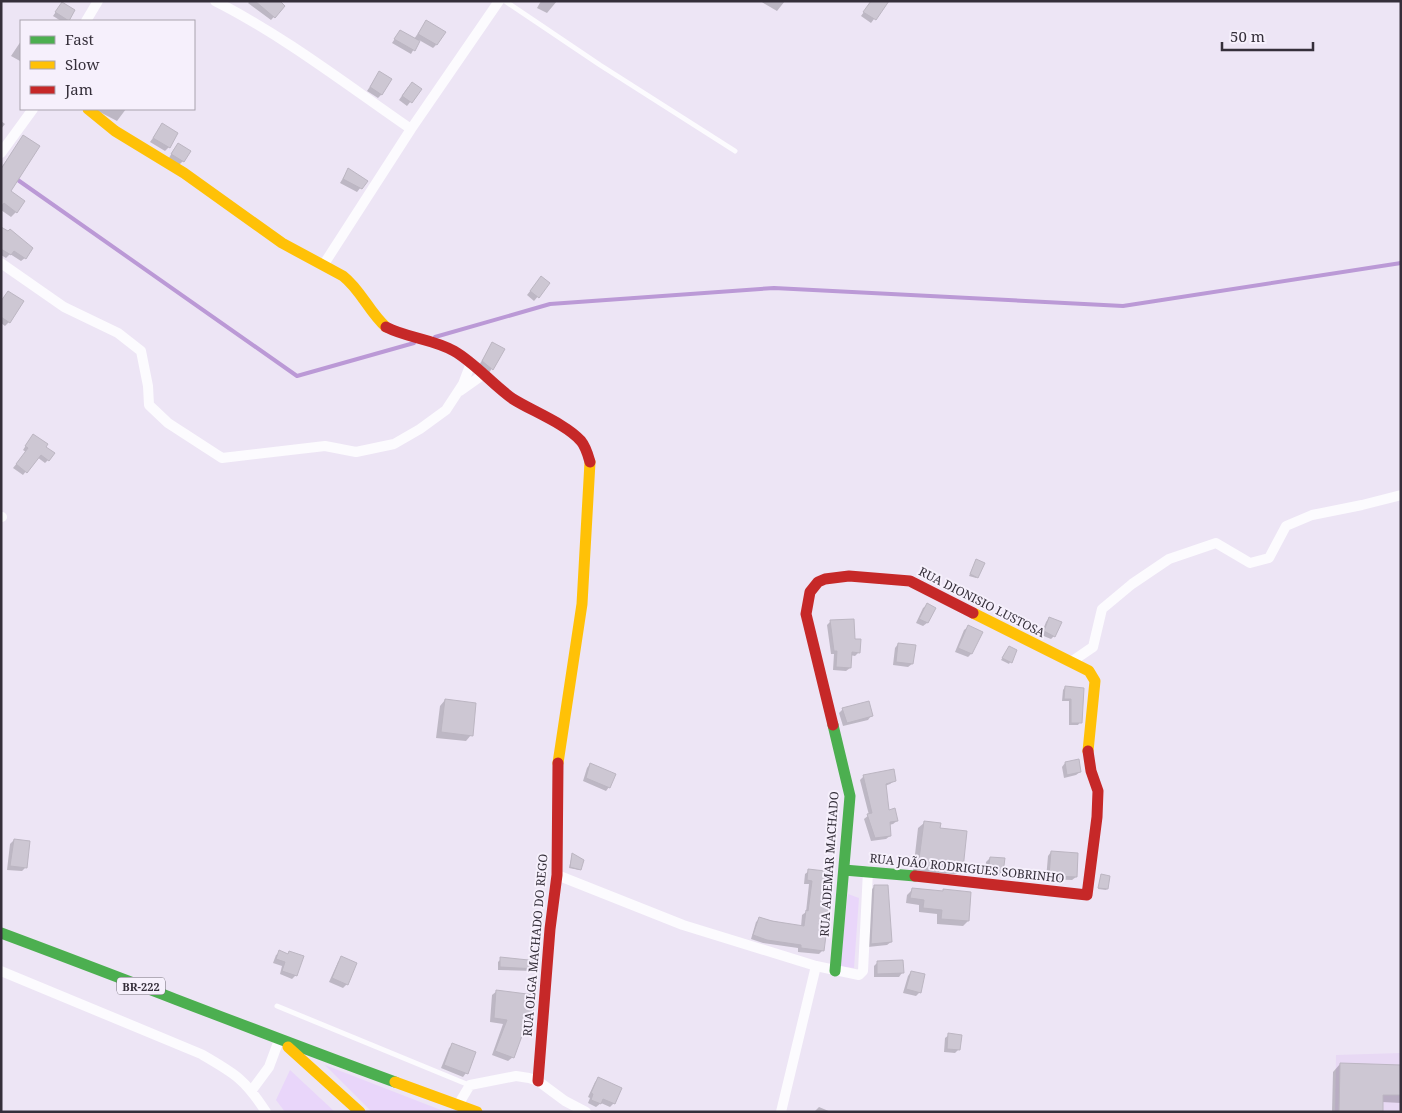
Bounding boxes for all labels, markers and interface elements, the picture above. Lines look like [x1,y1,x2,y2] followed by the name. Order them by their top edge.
[20,20,195,110] legend
[1222,20,1313,52] scale bar
[1230,26,1265,46] text: 50 m
[65,29,94,49] text: Fast
[65,54,99,74] text: Slow
[64,79,93,99] text: Jam
[916,563,1048,641] street label: RUA DIONISIO LUSTOSA
[815,791,843,937] street label: RUA ADEMAR MACHADO
[869,849,1065,887] street label: RUA JOÃO RODRIGUES SOBRINHO
[519,853,551,1037] street label: RUA OLGA MACHADO DO REGO
[117,978,165,994] road number: BR-222

